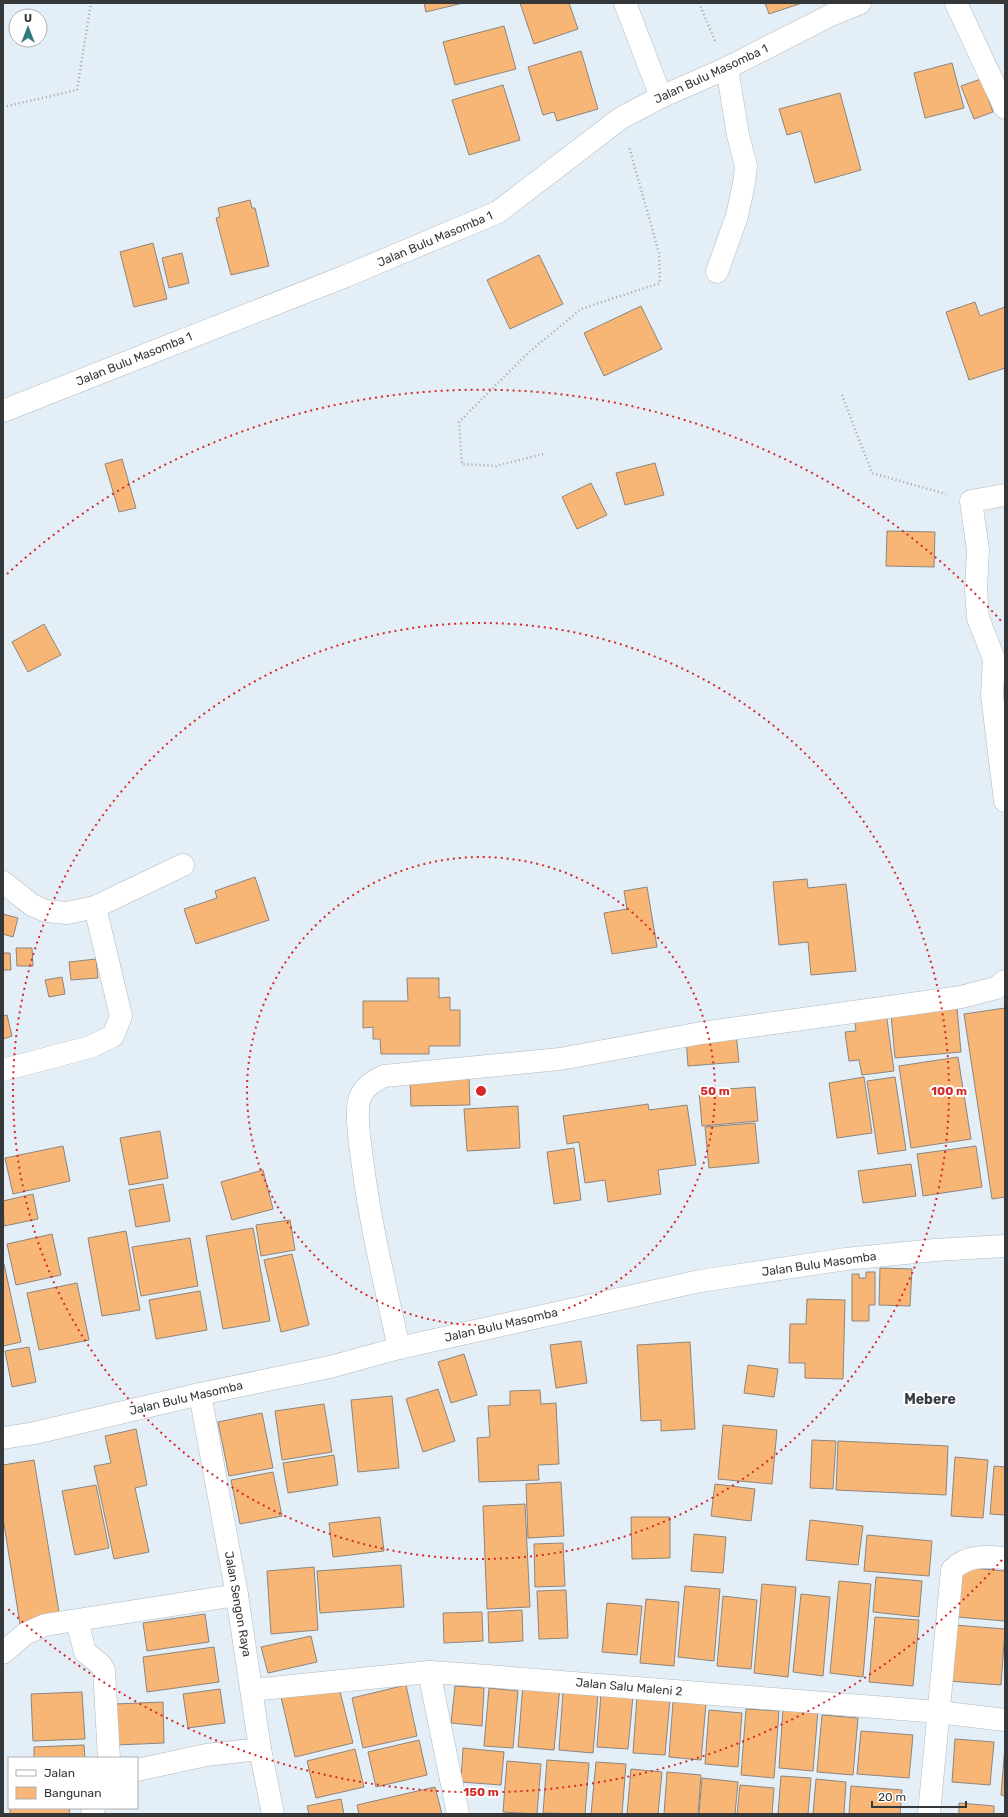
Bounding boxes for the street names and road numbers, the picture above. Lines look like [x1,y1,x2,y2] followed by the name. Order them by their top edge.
[652,41,770,107] street label: Jalan Bulu Masomba 1
[375,208,495,270] street label: Jalan Bulu Masomba 1
[74,329,194,389] street label: Jalan Bulu Masomba 1
[761,1249,877,1279] street label: Jalan Bulu Masomba
[443,1305,559,1345] street label: Jalan Bulu Masomba
[128,1378,244,1418] street label: Jalan Bulu Masomba
[222,1550,254,1658] street label: Jalan Sengon Raya
[575,1675,683,1699] street label: Jalan Salu Maleni 2

